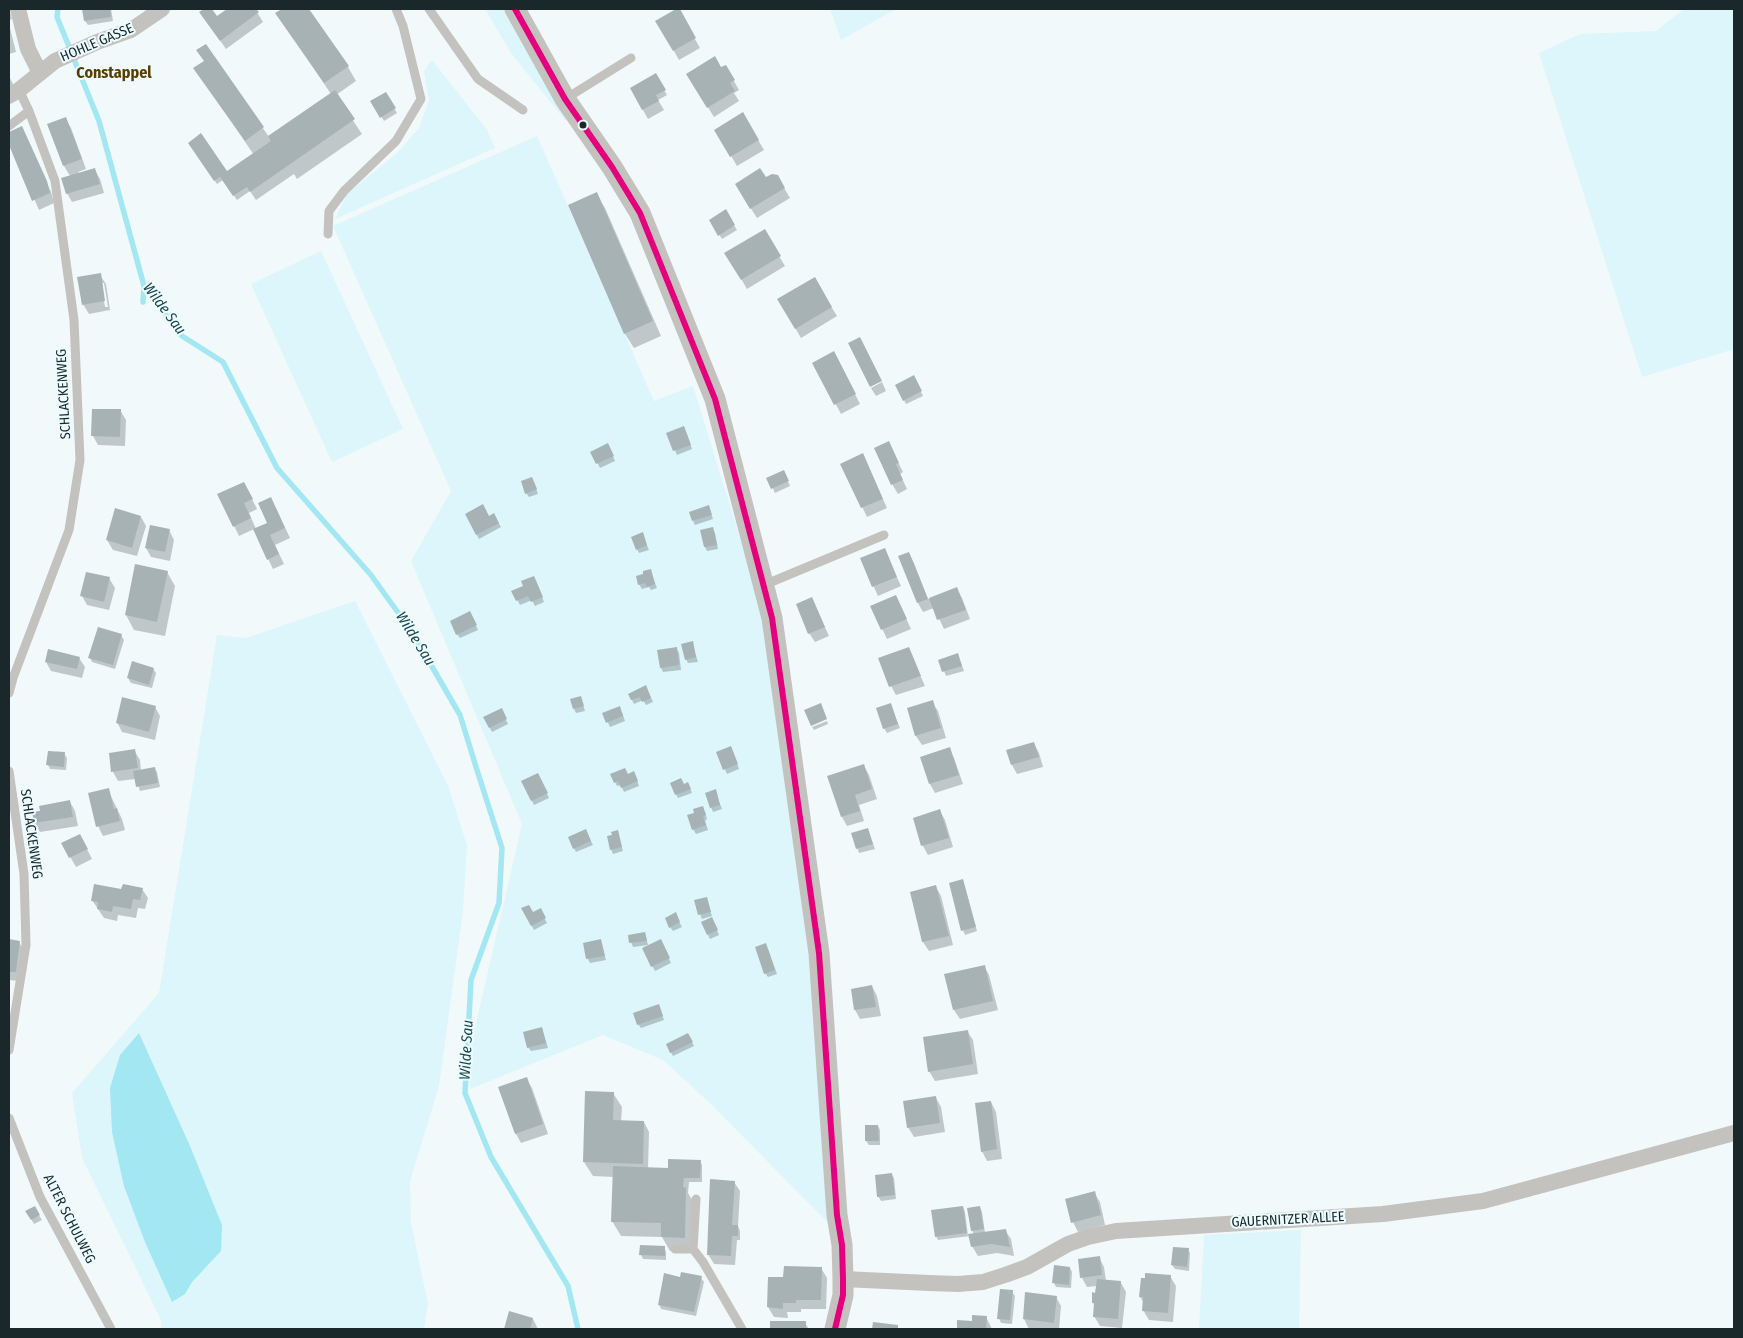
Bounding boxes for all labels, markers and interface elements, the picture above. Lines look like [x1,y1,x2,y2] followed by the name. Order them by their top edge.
[58,20,136,66] street label: HOHLE GASSE
[76,64,152,84] district label: Constappel
[578,120,588,130] unlabelled marker
[139,280,189,338] water label: Wilde Sau
[53,348,75,440] street label: SCHLACKENWEG
[391,609,439,669] water label: Wilde Sau
[16,788,46,880] street label: SCHLACKENWEG
[456,1019,478,1081] water label: Wilde Sau
[39,1172,99,1266] street label: ALTER SCHULWEG
[1231,1209,1345,1231] street label: GAUERNITZER ALLEE

